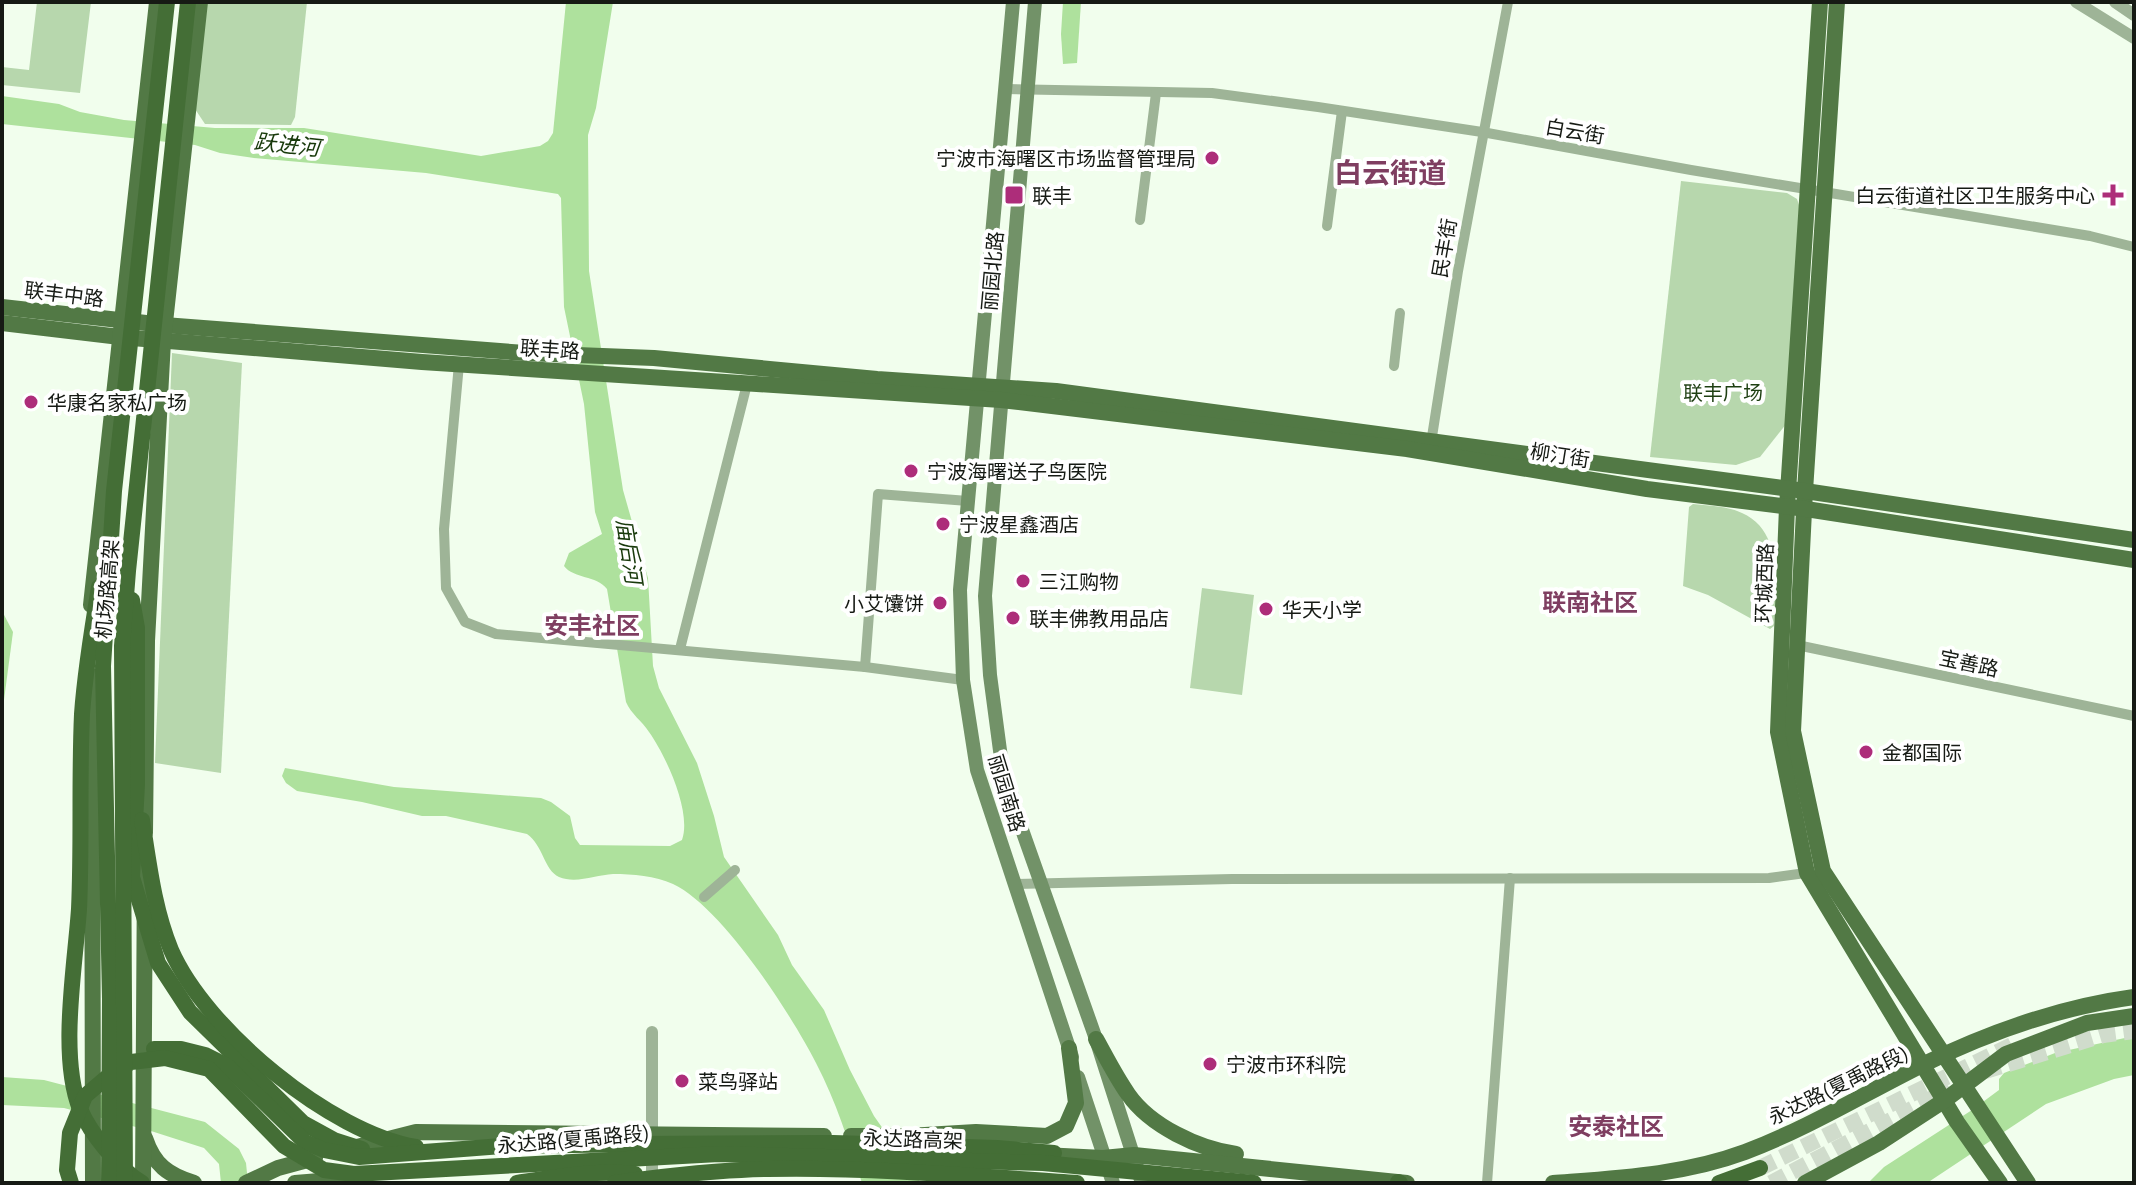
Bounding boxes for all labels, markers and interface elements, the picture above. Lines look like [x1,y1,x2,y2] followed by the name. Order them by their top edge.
[1543,114,1607,148] street label: 白云街
[253,128,325,160] water label: 跃进河
[936,147,1196,170] place label: 宁波市海曙区市场监督管理局
[1203,149,1221,167] marker: 宁波市海曙区市场监督管理局
[1334,157,1446,188] district label: 白云街道
[1003,184,1025,206] marker: 联丰
[1032,184,1072,207] place label: 联丰
[1855,184,2095,207] place label: 白云街道社区卫生服务中心
[2102,184,2124,206] marker: 白云街道社区卫生服务中心
[1427,216,1461,280] street label: 民丰街
[977,230,1007,312] street label: 丽园北路
[23,278,105,310] street label: 联丰中路
[519,335,581,363] street label: 联丰路
[1683,381,1763,404] park label: 联丰广场
[47,391,187,414] place label: 华康名家私广场
[22,393,40,411] marker: 华康名家私广场
[1529,439,1591,471] street label: 柳汀街
[927,460,1107,483] place label: 宁波海曙送子鸟医院
[902,462,920,480] marker: 宁波海曙送子鸟医院
[959,513,1079,536] place label: 宁波星鑫酒店
[934,515,952,533] marker: 宁波星鑫酒店
[612,516,648,589] water label: 庙后河
[91,538,123,640] street label: 机场路高架
[1751,543,1777,623] street label: 环城西路
[1039,570,1119,593] place label: 三江购物
[1014,572,1032,590] marker: 三江购物
[1542,589,1638,616] district label: 联南社区
[844,592,924,615] place label: 小艾馕饼
[931,594,949,612] marker: 小艾馕饼
[1282,598,1362,621] place label: 华天小学
[1257,600,1275,618] marker: 华天小学
[1029,607,1169,630] place label: 联丰佛教用品店
[1004,609,1022,627] marker: 联丰佛教用品店
[544,612,640,639] district label: 安丰社区
[1937,646,2001,680] street label: 宝善路
[1882,741,1962,764] place label: 金都国际
[1857,743,1875,761] marker: 金都国际
[984,751,1030,835] street label: 丽园南路
[1764,1041,1912,1129] street label: 永达路(夏禹路段)
[1226,1053,1346,1076] place label: 宁波市环科院
[1201,1055,1219,1073] marker: 宁波市环科院
[698,1070,778,1093] place label: 菜鸟驿站
[673,1072,691,1090] marker: 菜鸟驿站
[1568,1113,1664,1140] district label: 安泰社区
[496,1121,650,1157] street label: 永达路(夏禹路段)
[863,1126,963,1152] street label: 永达路高架

